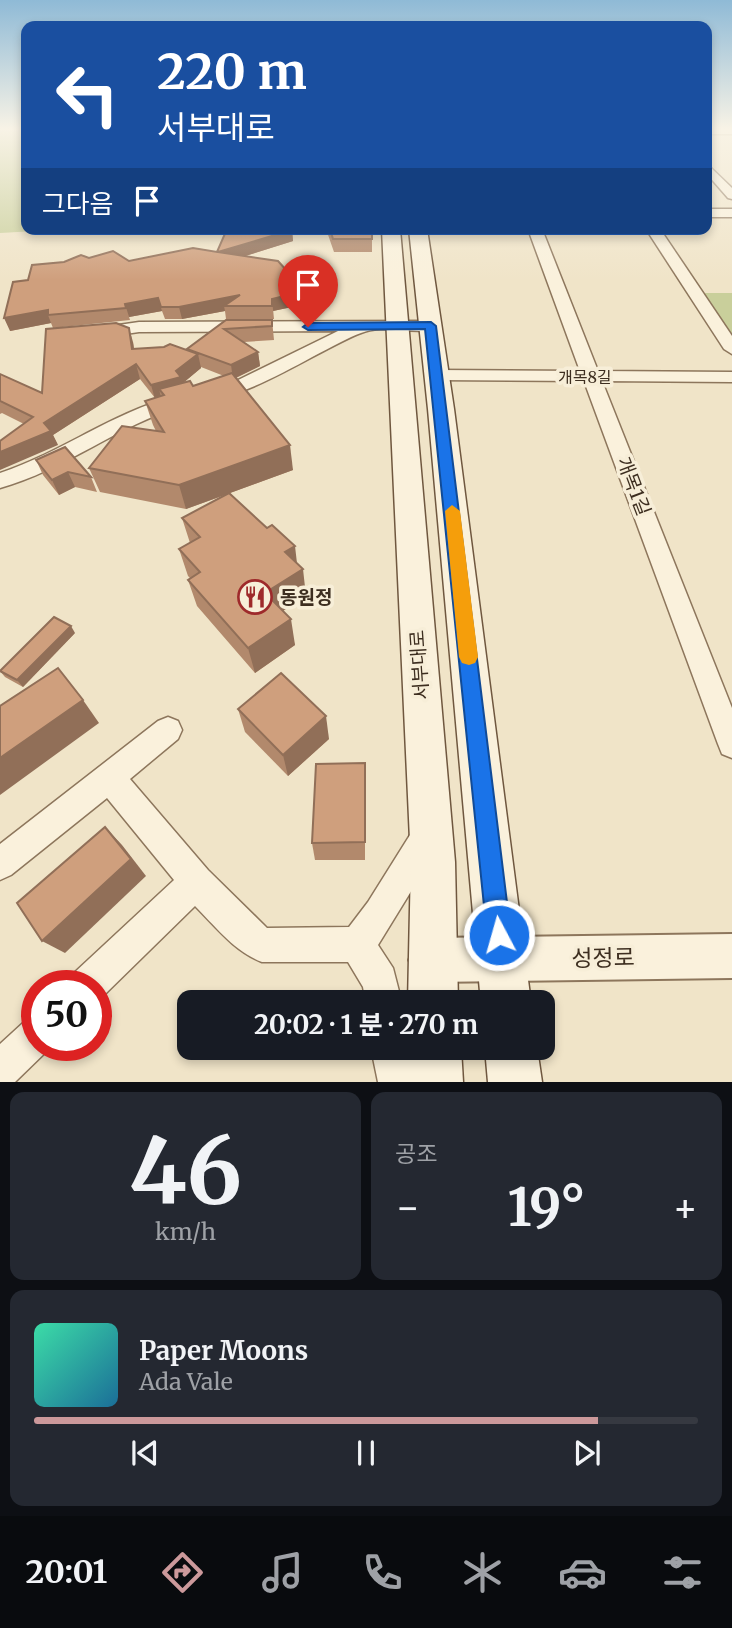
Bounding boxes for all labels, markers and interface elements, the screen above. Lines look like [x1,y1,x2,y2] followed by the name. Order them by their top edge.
[157,41,307,102] text: 220 m
[42,49,133,140] icon: left
[157,108,275,148] text: 서부대로
[128,182,166,220] icon: arrive
[42,187,114,220] text: 그다음
[278,255,338,327] pin
[289,266,327,304] icon: arrive
[558,367,612,387] street label: 개목8길
[612,453,656,519] street label: 개목1길
[236,578,274,616] restaurant icon: 동원정
[280,585,332,609] place label: 동원정
[405,629,433,701] street label: 서부대로
[462,898,536,972] position arrow
[571,942,635,973] street label: 성정로
[21,970,112,1061] speed limit sign: 50
[254,1008,478,1041] text: 20:02 · 1 분 · 270 m
[129,1114,242,1229] text: 46
[395,1139,437,1168] text: 공조
[508,1175,586,1240] text: 19°
[395,1184,420,1231] text: −
[673,1184,698,1231] text: +
[155,1217,216,1246] text: km/h
[139,1334,308,1367] text: Paper Moons
[139,1367,233,1396] text: Ada Vale
[126,1434,164,1472] icon: previous
[347,1434,385,1472] icon: pause
[568,1434,606,1472] icon: next
[158,1548,207,1597] icon: directions
[258,1548,307,1597] icon: music
[358,1548,407,1597] icon: phone
[458,1548,507,1597] icon: climate
[558,1548,607,1597] icon: car
[658,1548,707,1597] icon: filters
[25,1552,107,1592] text: 20:01

